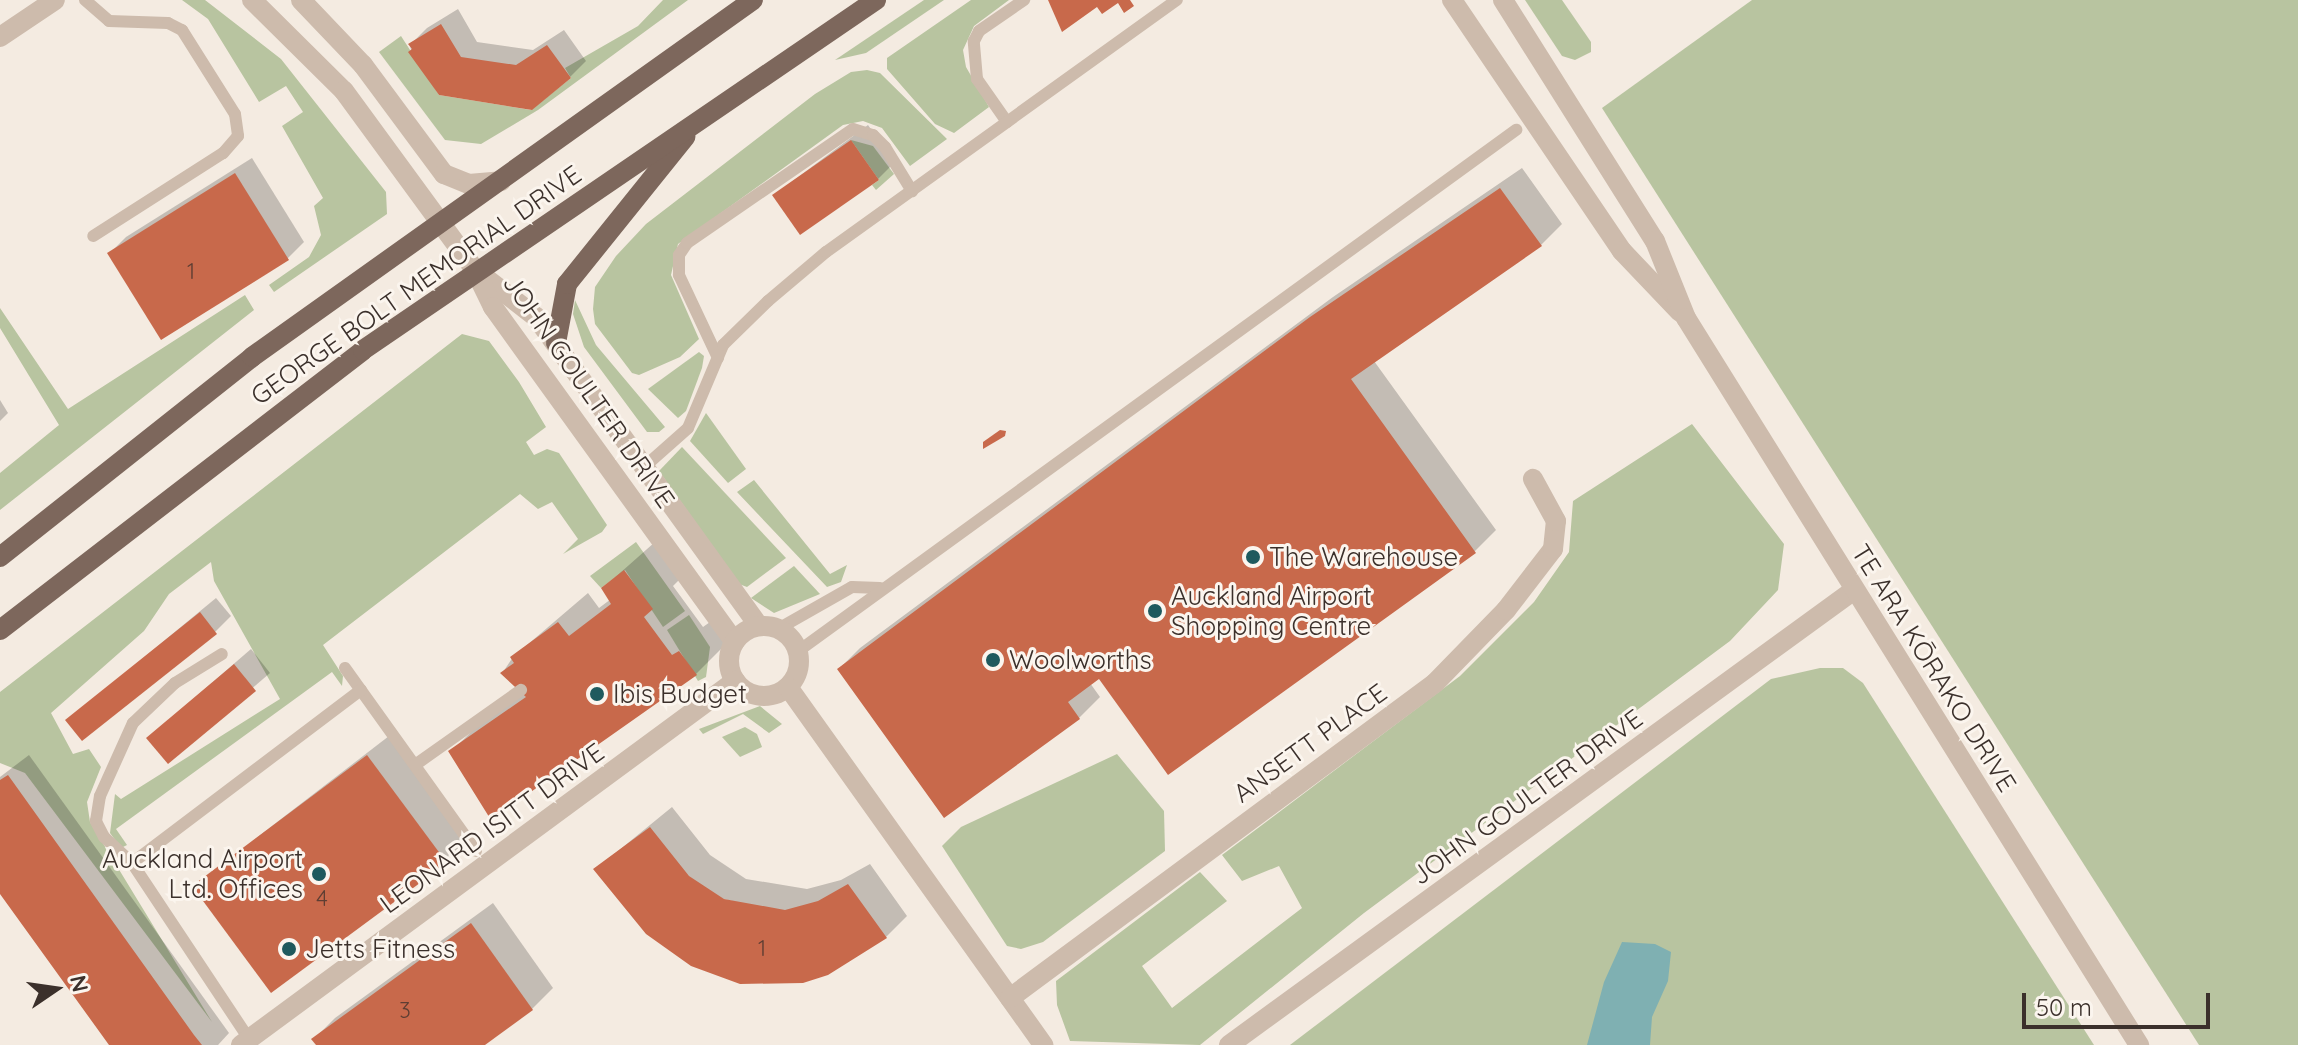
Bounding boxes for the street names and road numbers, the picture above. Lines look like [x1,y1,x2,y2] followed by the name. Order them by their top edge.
[245,159,587,411] street label: GEORGE BOLT MEMORIAL DRIVE
[496,268,682,514] street label: JOHN GOULTER DRIVE
[1845,539,2023,797] street label: TE ARA KŌRAKO DRIVE
[1227,677,1393,809] street label: ANSETT PLACE
[1405,703,1649,891] street label: JOHN GOULTER DRIVE
[374,736,610,920] street label: LEONARD ISITT DRIVE

